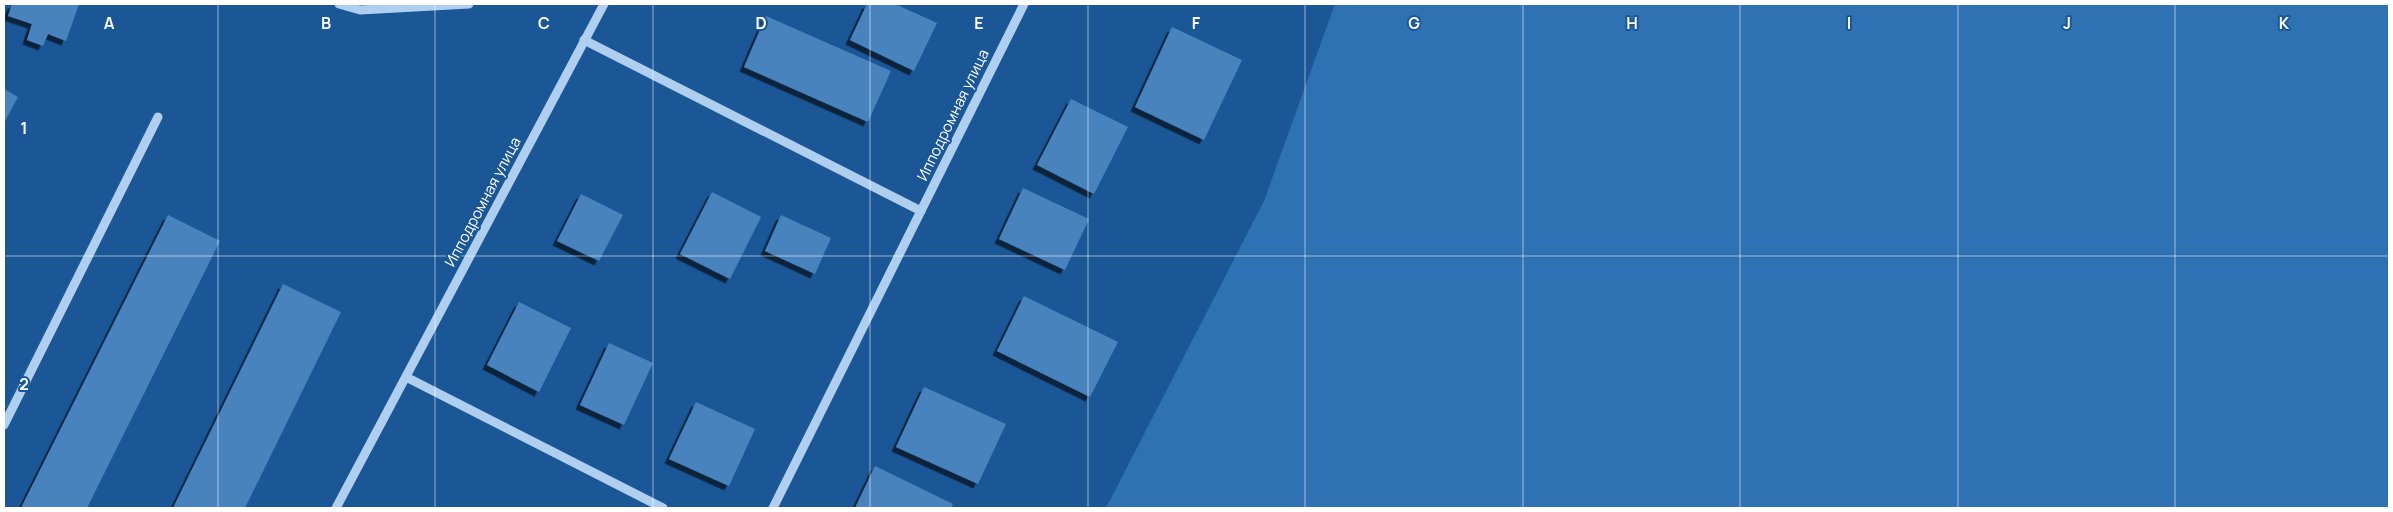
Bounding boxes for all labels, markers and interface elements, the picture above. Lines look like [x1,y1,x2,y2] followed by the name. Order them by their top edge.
[104,12,115,34] text: A
[321,12,331,34] text: B
[538,12,550,34] text: C
[755,12,767,34] text: D
[974,12,984,34] text: E
[1192,12,1201,34] text: F
[1408,12,1420,34] text: G
[1626,12,1638,34] text: H
[1847,12,1851,34] text: I
[2063,12,2071,34] text: J
[2279,12,2290,34] text: K
[912,45,994,184] street label: Ипподромная улица
[20,117,28,139] text: 1
[439,133,526,270] street label: Ипподромная улица
[19,373,29,395] text: 2

